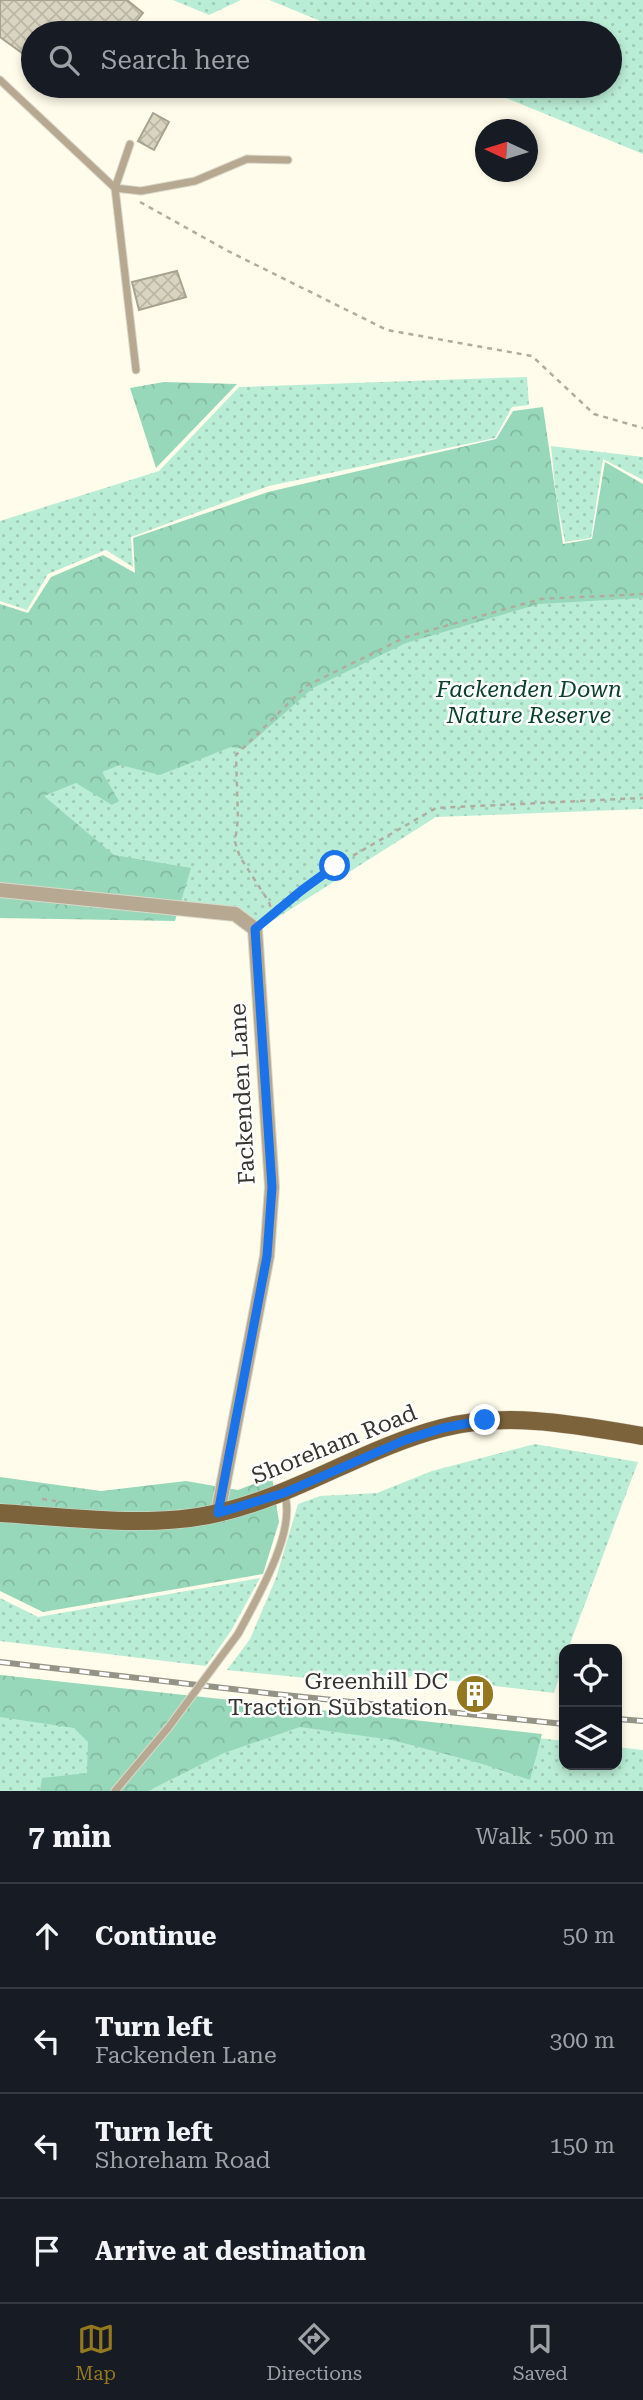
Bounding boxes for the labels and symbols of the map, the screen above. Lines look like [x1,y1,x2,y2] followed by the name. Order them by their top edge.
[475,119,538,182] north arrow
[435,676,622,729] park label: Fackenden Down Nature Reserve
[319,850,350,881] route start
[224,1003,261,1185] street label: Fackenden Lane
[248,1399,421,1490] street label: Shoreham Road
[469,1404,500,1435] route end
[228,1668,448,1721] place label: Greenhill DC Traction Substation
[454,1673,496,1715] building icon: Greenhill DC Traction Substation

